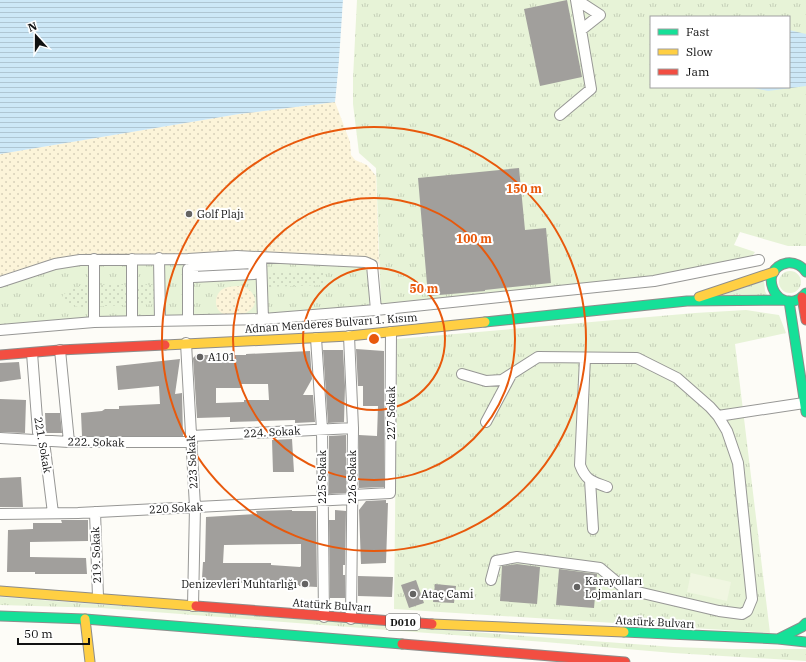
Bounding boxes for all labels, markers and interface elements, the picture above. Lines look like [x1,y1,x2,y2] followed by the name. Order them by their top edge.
[16,16,56,56] north arrow
[650,16,790,88] legend
[26,18,39,35] text: N
[686,24,710,39] text: Fast
[686,44,713,59] text: Slow
[686,64,710,79] text: Jam
[506,181,542,196] text: 150 m
[197,207,244,221] place label: Golf Plajı
[184,209,194,219] marker: Golf Plajı
[456,231,492,246] text: 100 m
[410,281,439,296] text: 50 m
[244,310,418,336] street label: Adnan Menderes Bulvarı 1. Kısım
[367,332,381,346] centre of rings
[208,350,235,364] place label: A101
[195,352,205,362] marker: A101
[384,385,398,440] street label: 227 Sokak
[31,416,55,475] street label: 221. Sokak
[243,423,301,440] street label: 224. Sokak
[184,434,200,489] street label: 223 Sokak
[67,435,125,450] street label: 222. Sokak
[315,449,329,504] street label: 225 Sokak
[345,449,359,504] street label: 226 Sokak
[149,500,204,516] street label: 220 Sokak
[88,526,104,584] street label: 219. Sokak
[585,574,643,601] place label: Karayolları Lojmanları
[181,577,298,591] place label: Denizevleri Muhtarlığı
[300,579,310,589] marker: Denizevleri Muhtarlığı
[572,582,582,592] marker: Karayolları Lojmanları
[421,587,474,601] place label: Ataç Cami
[408,589,418,599] marker: Ataç Cami
[292,595,373,615] street label: Atatürk Bulvarı
[615,613,695,631] street label: Atatürk Bulvarı
[386,614,420,630] road number: D010
[18,620,89,646] scale bar
[24,626,53,641] text: 50 m

